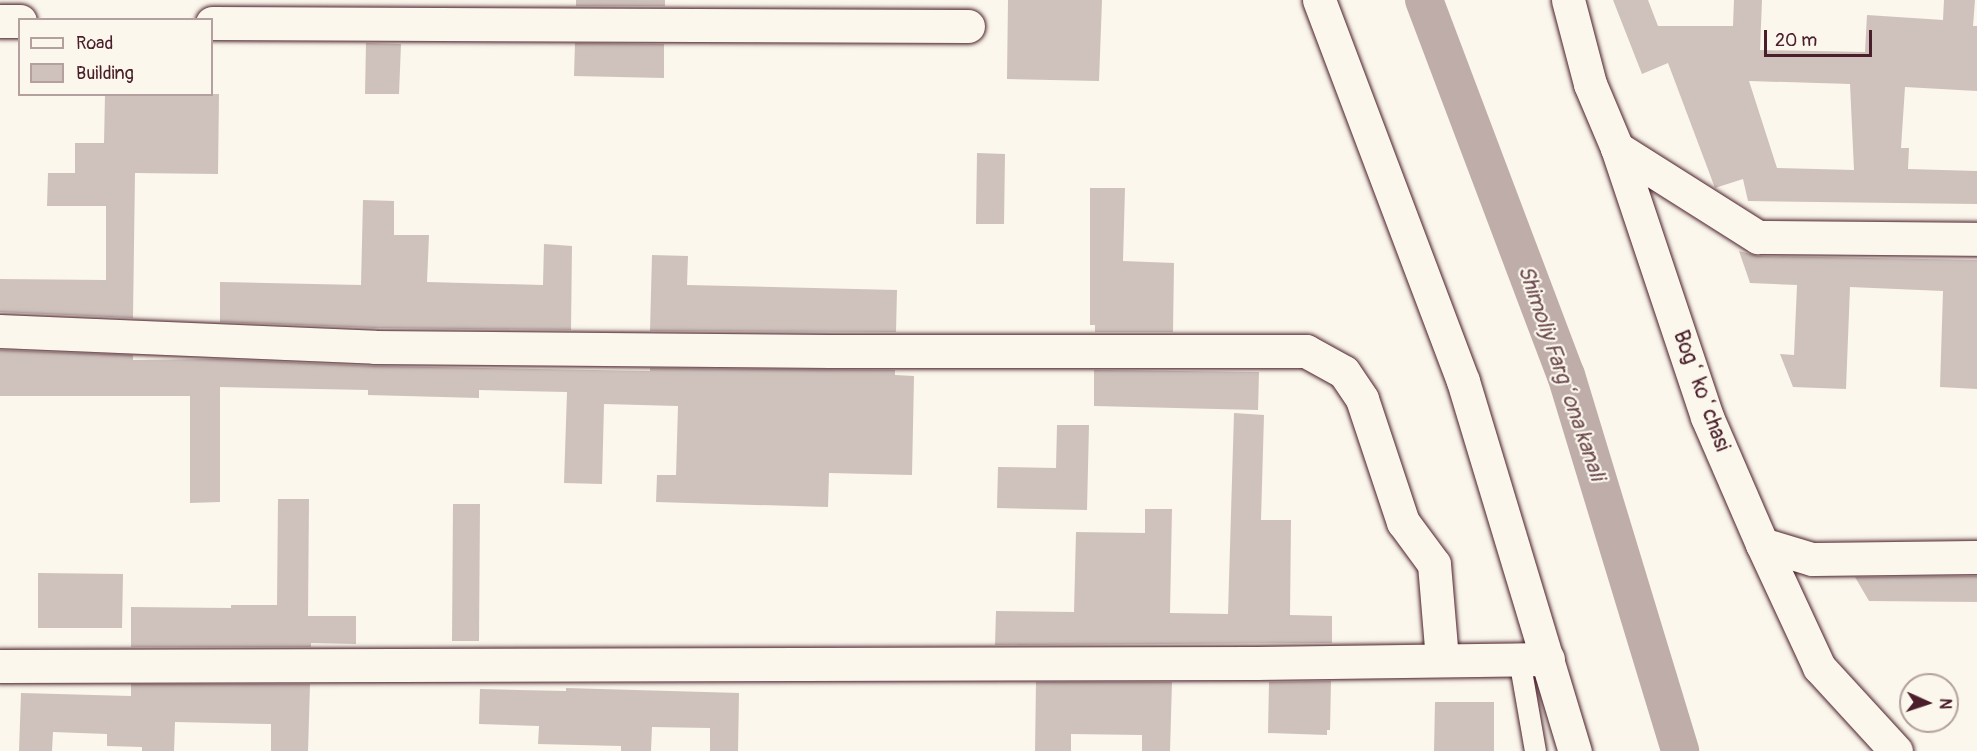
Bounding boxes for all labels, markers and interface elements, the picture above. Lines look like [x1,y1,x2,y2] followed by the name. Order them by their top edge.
[18,18,213,96] legend
[1767,18,1875,56] scale bar
[1775,29,1817,52] text: 20 m
[76,32,113,55] text: Road
[76,62,134,85] text: Building
[1512,262,1610,484] water label: Shimoliy Fargʻona kanali
[1667,327,1735,455] street label: Bogʻ koʻchasi
[1899,673,1959,733] north arrow
[1935,698,1955,710] text: N

